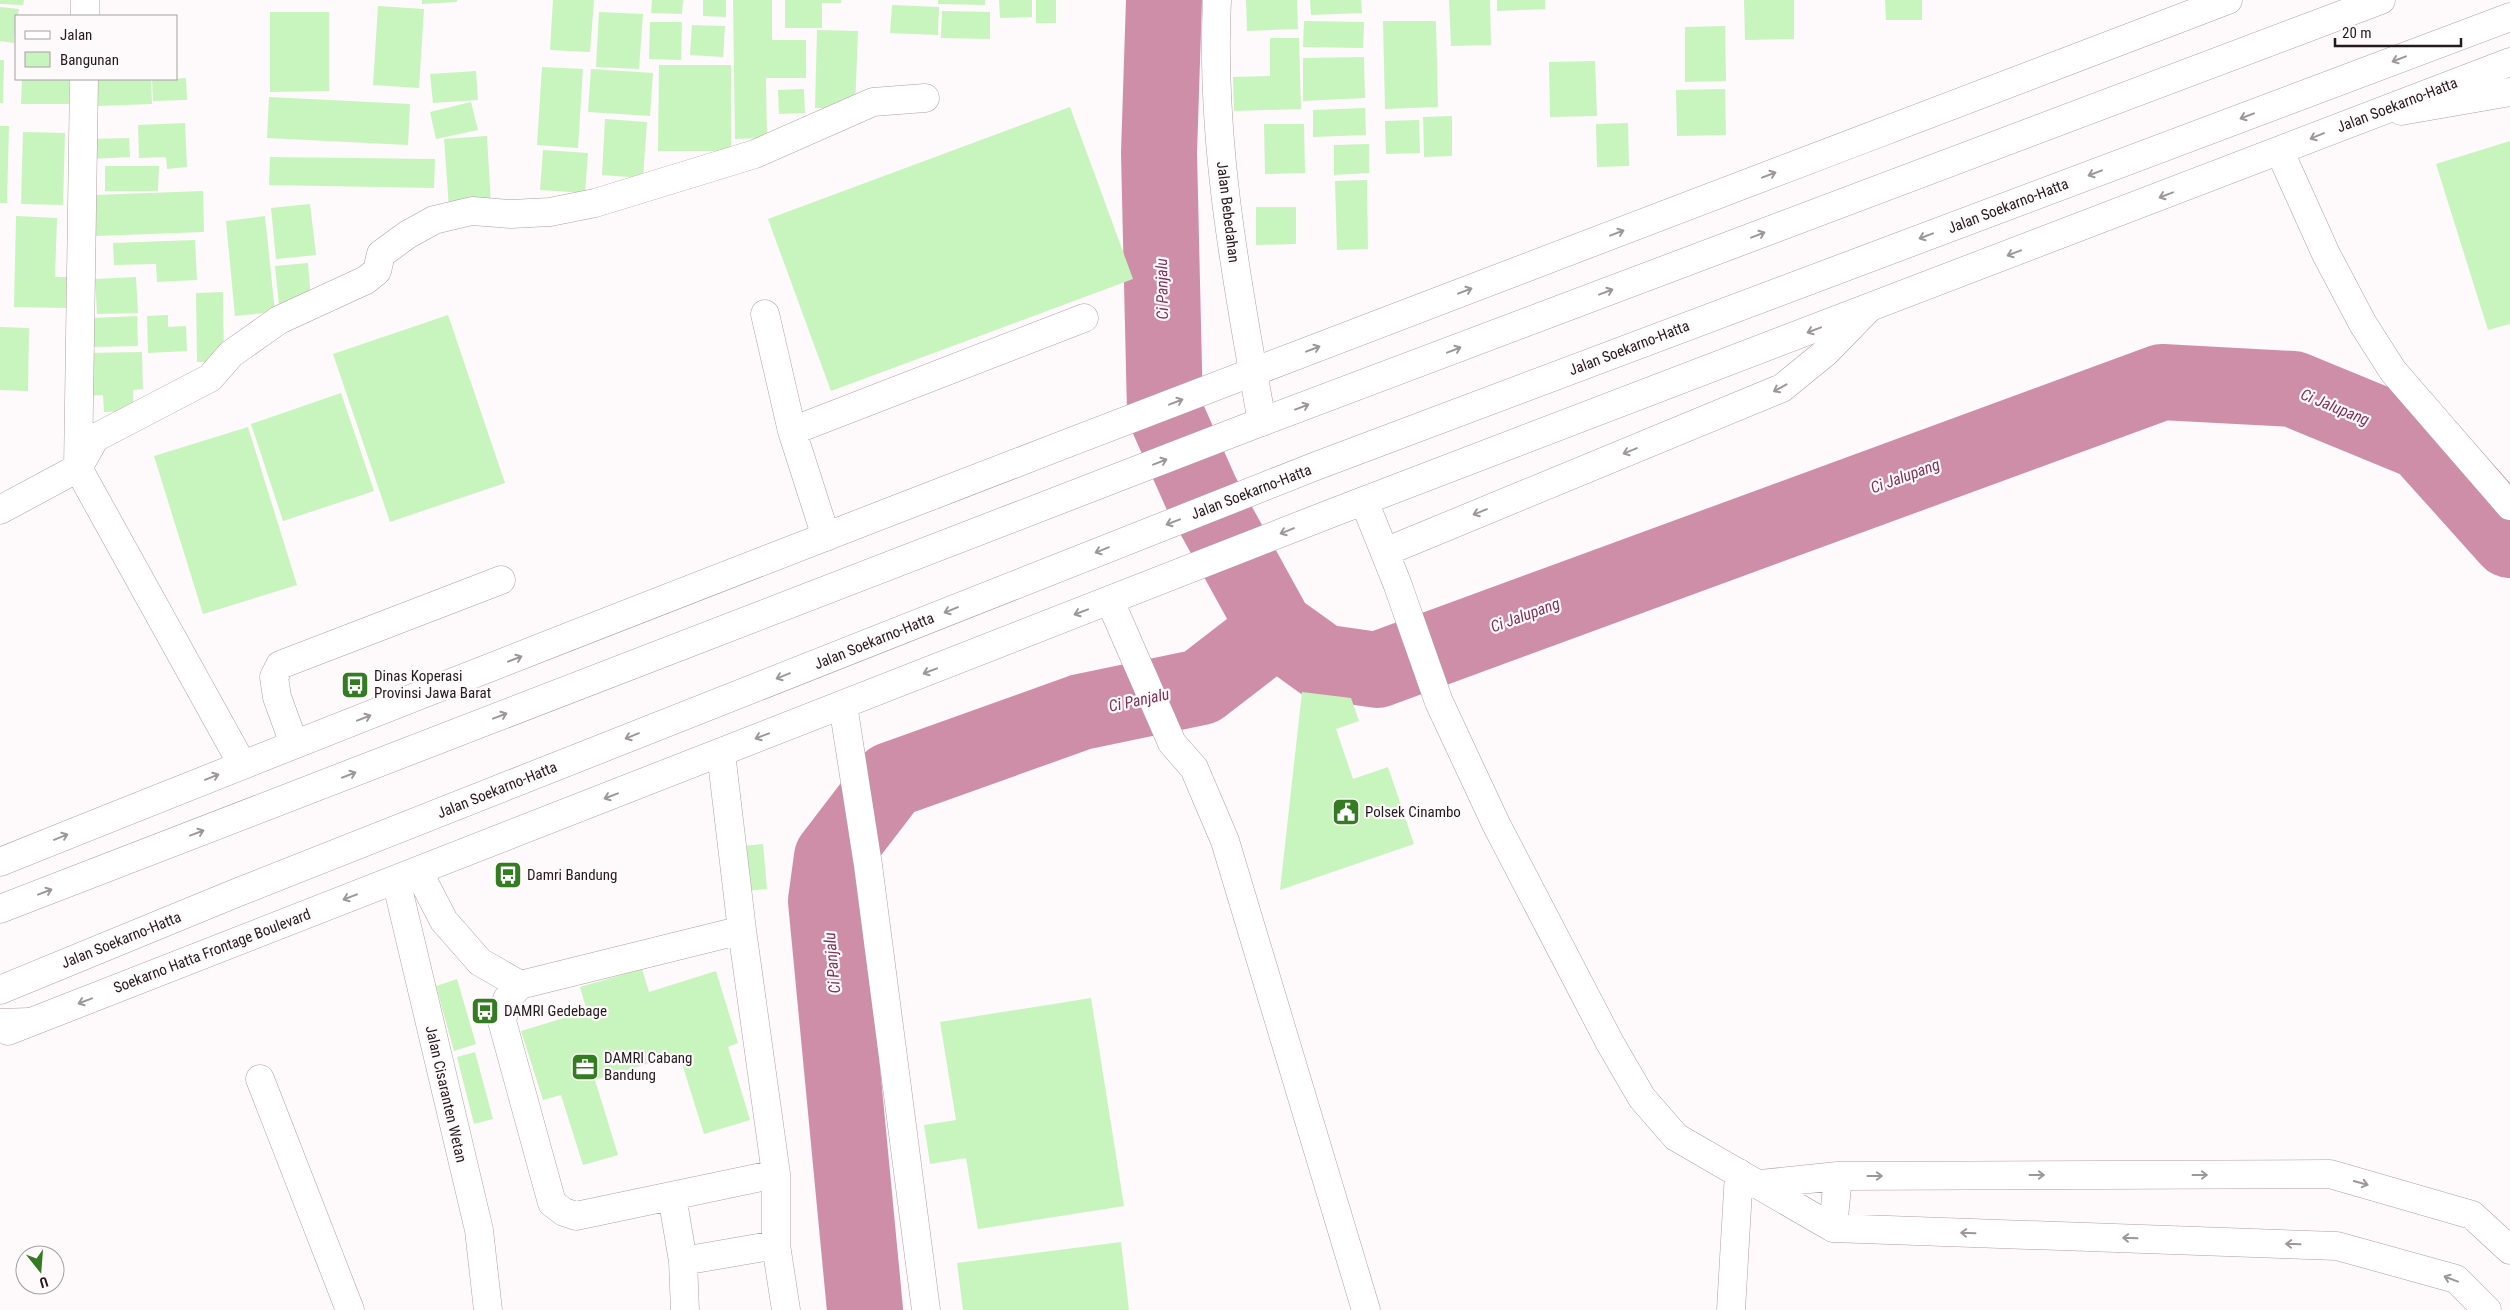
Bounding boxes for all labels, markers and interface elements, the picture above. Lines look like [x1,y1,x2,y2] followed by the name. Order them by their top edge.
[15,15,178,80] legend
[2335,15,2461,47] scale bar
[2342,24,2372,42] text: 20 m
[60,26,92,44] text: Jalan
[60,51,119,69] text: Bangunan
[2392,54,2407,64] one-way arrow
[2334,74,2460,136] street label: Jalan Soekarno-Hatta
[2240,112,2255,121] one-way arrow
[2310,132,2325,141] one-way arrow
[1213,160,1243,264] street label: Jalan Bebedahan
[2088,169,2103,178] one-way arrow
[1761,170,1776,179] one-way arrow
[1945,175,2071,237] street label: Jalan Soekarno-Hatta
[2159,191,2174,200] one-way arrow
[1609,228,1624,237] one-way arrow
[1750,230,1765,239] one-way arrow
[1919,232,1934,241] one-way arrow
[2007,249,2023,258] one-way arrow
[1152,258,1172,320] water label: Ci Panjalu
[1457,286,1472,295] one-way arrow
[1598,287,1613,296] one-way arrow
[1566,317,1692,379] street label: Jalan Soekarno-Hatta
[1806,326,1822,335] one-way arrow
[1305,344,1321,353] one-way arrow
[1446,345,1461,354] one-way arrow
[1772,383,1787,393] one-way arrow
[2298,385,2372,429] water label: Ci Jalupang
[1169,396,1184,405] one-way arrow
[1294,402,1309,411] one-way arrow
[1623,446,1638,456] one-way arrow
[1868,455,1943,497] water label: Ci Jalupang
[1152,457,1167,466] one-way arrow
[1188,461,1314,523] street label: Jalan Soekarno-Hatta
[1473,508,1488,518] one-way arrow
[1166,518,1181,528] one-way arrow
[1280,527,1295,536] one-way arrow
[1095,546,1110,556] one-way arrow
[1488,594,1563,636] water label: Ci Jalupang
[944,606,959,615] one-way arrow
[811,609,937,673] street label: Jalan Soekarno-Hatta
[1074,609,1089,618] one-way arrow
[507,653,522,663] one-way arrow
[374,667,491,702] place label: Dinas Koperasi Provinsi Jawa Barat
[923,667,938,676] one-way arrow
[340,670,370,700] bus stop icon: Dinas Koperasi Provinsi Jawa Barat
[776,673,791,682] one-way arrow
[1107,684,1172,716] water label: Ci Panjalu
[492,711,507,721] one-way arrow
[356,713,371,722] one-way arrow
[755,732,770,742] one-way arrow
[625,733,640,742] one-way arrow
[434,758,560,822] street label: Jalan Soekarno-Hatta
[341,770,356,779] one-way arrow
[204,771,219,781] one-way arrow
[604,791,619,801] one-way arrow
[1331,797,1361,827] public building icon: Polsek Cinambo
[1365,803,1461,821] place label: Polsek Cinambo
[189,828,204,837] one-way arrow
[53,832,69,841] one-way arrow
[493,860,523,890] bus stop icon: Damri Bandung
[527,866,618,884] place label: Damri Bandung
[37,887,53,896] one-way arrow
[343,893,358,902] one-way arrow
[111,905,313,997] street label: Soekarno Hatta Frontage Boulevard
[58,908,184,972] street label: Jalan Soekarno-Hatta
[820,931,844,994] water label: Ci Panjalu
[470,996,500,1026] bus stop icon: DAMRI Gedebage
[77,997,92,1006] one-way arrow
[504,1002,607,1020] place label: DAMRI Gedebage
[422,1024,470,1164] street label: Jalan Cisaranten Wetan
[604,1049,692,1084] place label: DAMRI Cabang Bandung
[570,1052,600,1082] office icon: DAMRI Cabang Bandung
[2029,1170,2045,1180] one-way arrow
[2192,1170,2208,1180] one-way arrow
[1866,1171,1883,1181] one-way arrow
[2353,1179,2369,1189] one-way arrow
[1960,1228,1976,1237] one-way arrow
[2123,1234,2139,1243] one-way arrow
[2285,1240,2301,1249] one-way arrow
[15,1245,65,1295] north arrow
[2443,1273,2458,1282] one-way arrow
[38,1274,50,1291] text: U

